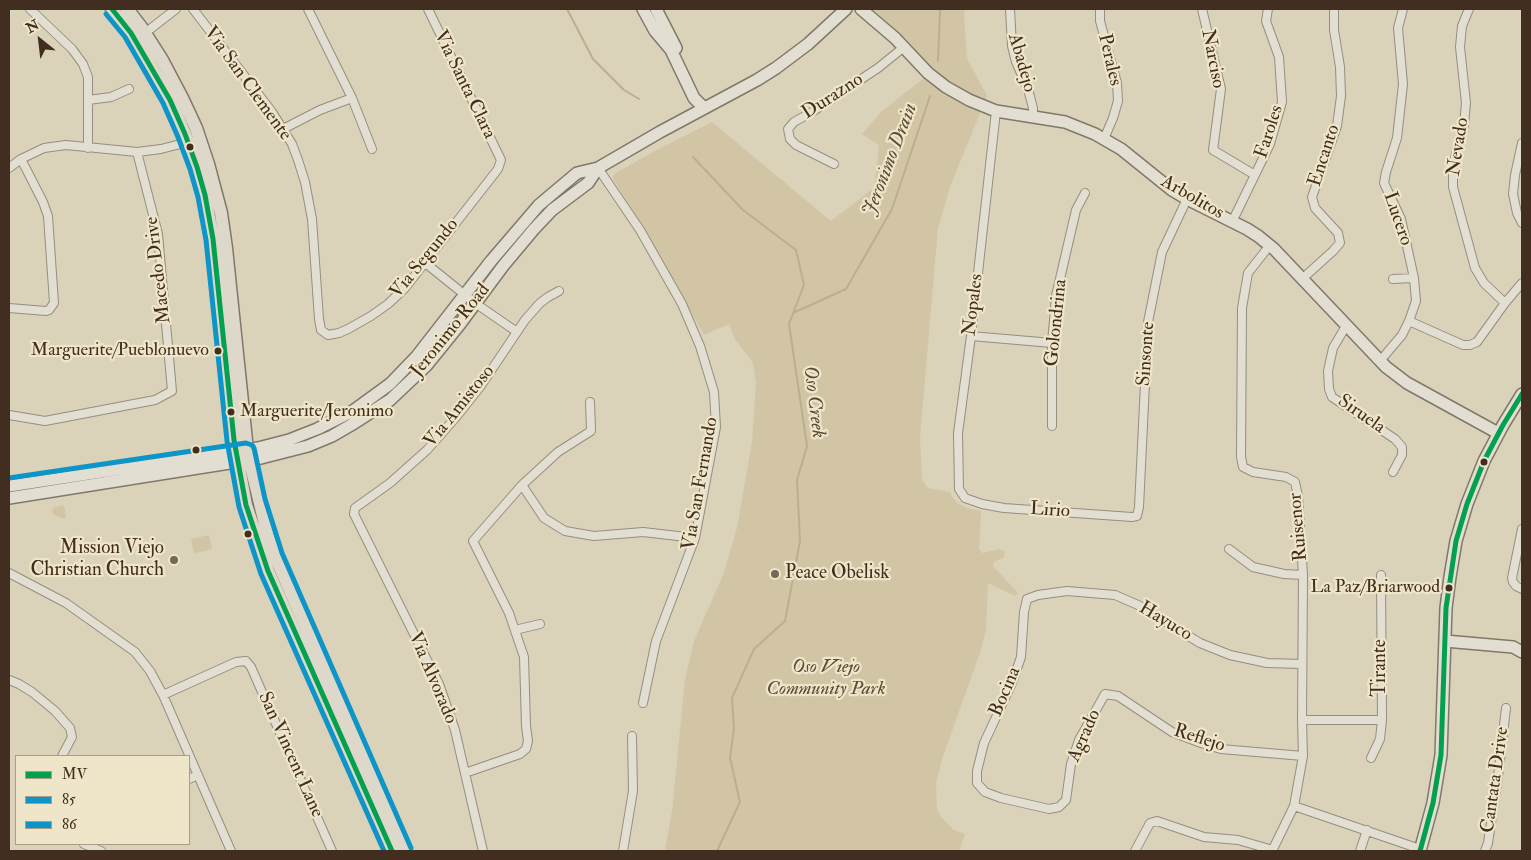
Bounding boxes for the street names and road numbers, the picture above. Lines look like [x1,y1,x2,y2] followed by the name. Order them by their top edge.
[198,23,296,145] street label: Via San Clemente
[428,27,500,143] street label: Via Santa Clara
[1195,28,1229,90] street label: Narciso
[1002,31,1040,95] street label: Abadejo
[1092,32,1126,88] street label: Perales
[798,69,868,125] street label: Durazno
[1251,103,1289,161] street label: Faroles
[1443,116,1475,178] street label: Nevado
[1304,122,1346,190] street label: Encanto
[1156,171,1228,225] street label: Arbolitos
[1377,189,1417,249] street label: Lucero
[386,214,464,304] street label: Via Segundo
[141,215,177,325] street label: Macedo Drive
[959,273,989,337] street label: Nopales
[1041,278,1073,368] street label: Golondrina
[406,280,496,382] street label: Jeronimo Road
[1133,321,1161,387] street label: Sinsonte
[420,361,500,453] street label: Via Amistoso
[1333,390,1389,440] street label: Siruela
[678,416,724,552] street label: Via San Fernando
[1285,492,1313,562] street label: Ruisenor
[1029,498,1071,524] street label: Lirio
[1134,597,1196,647] street label: Hayuco
[402,629,462,727] street label: Via Alvorado
[1370,639,1392,697] street label: Tirante
[985,664,1027,720] street label: Bocina
[252,689,328,821] street label: San Vincent Lane
[1063,706,1107,766] street label: Agrado
[1170,720,1228,758] street label: Reflejo
[1477,726,1515,834] street label: Cantata Drive

